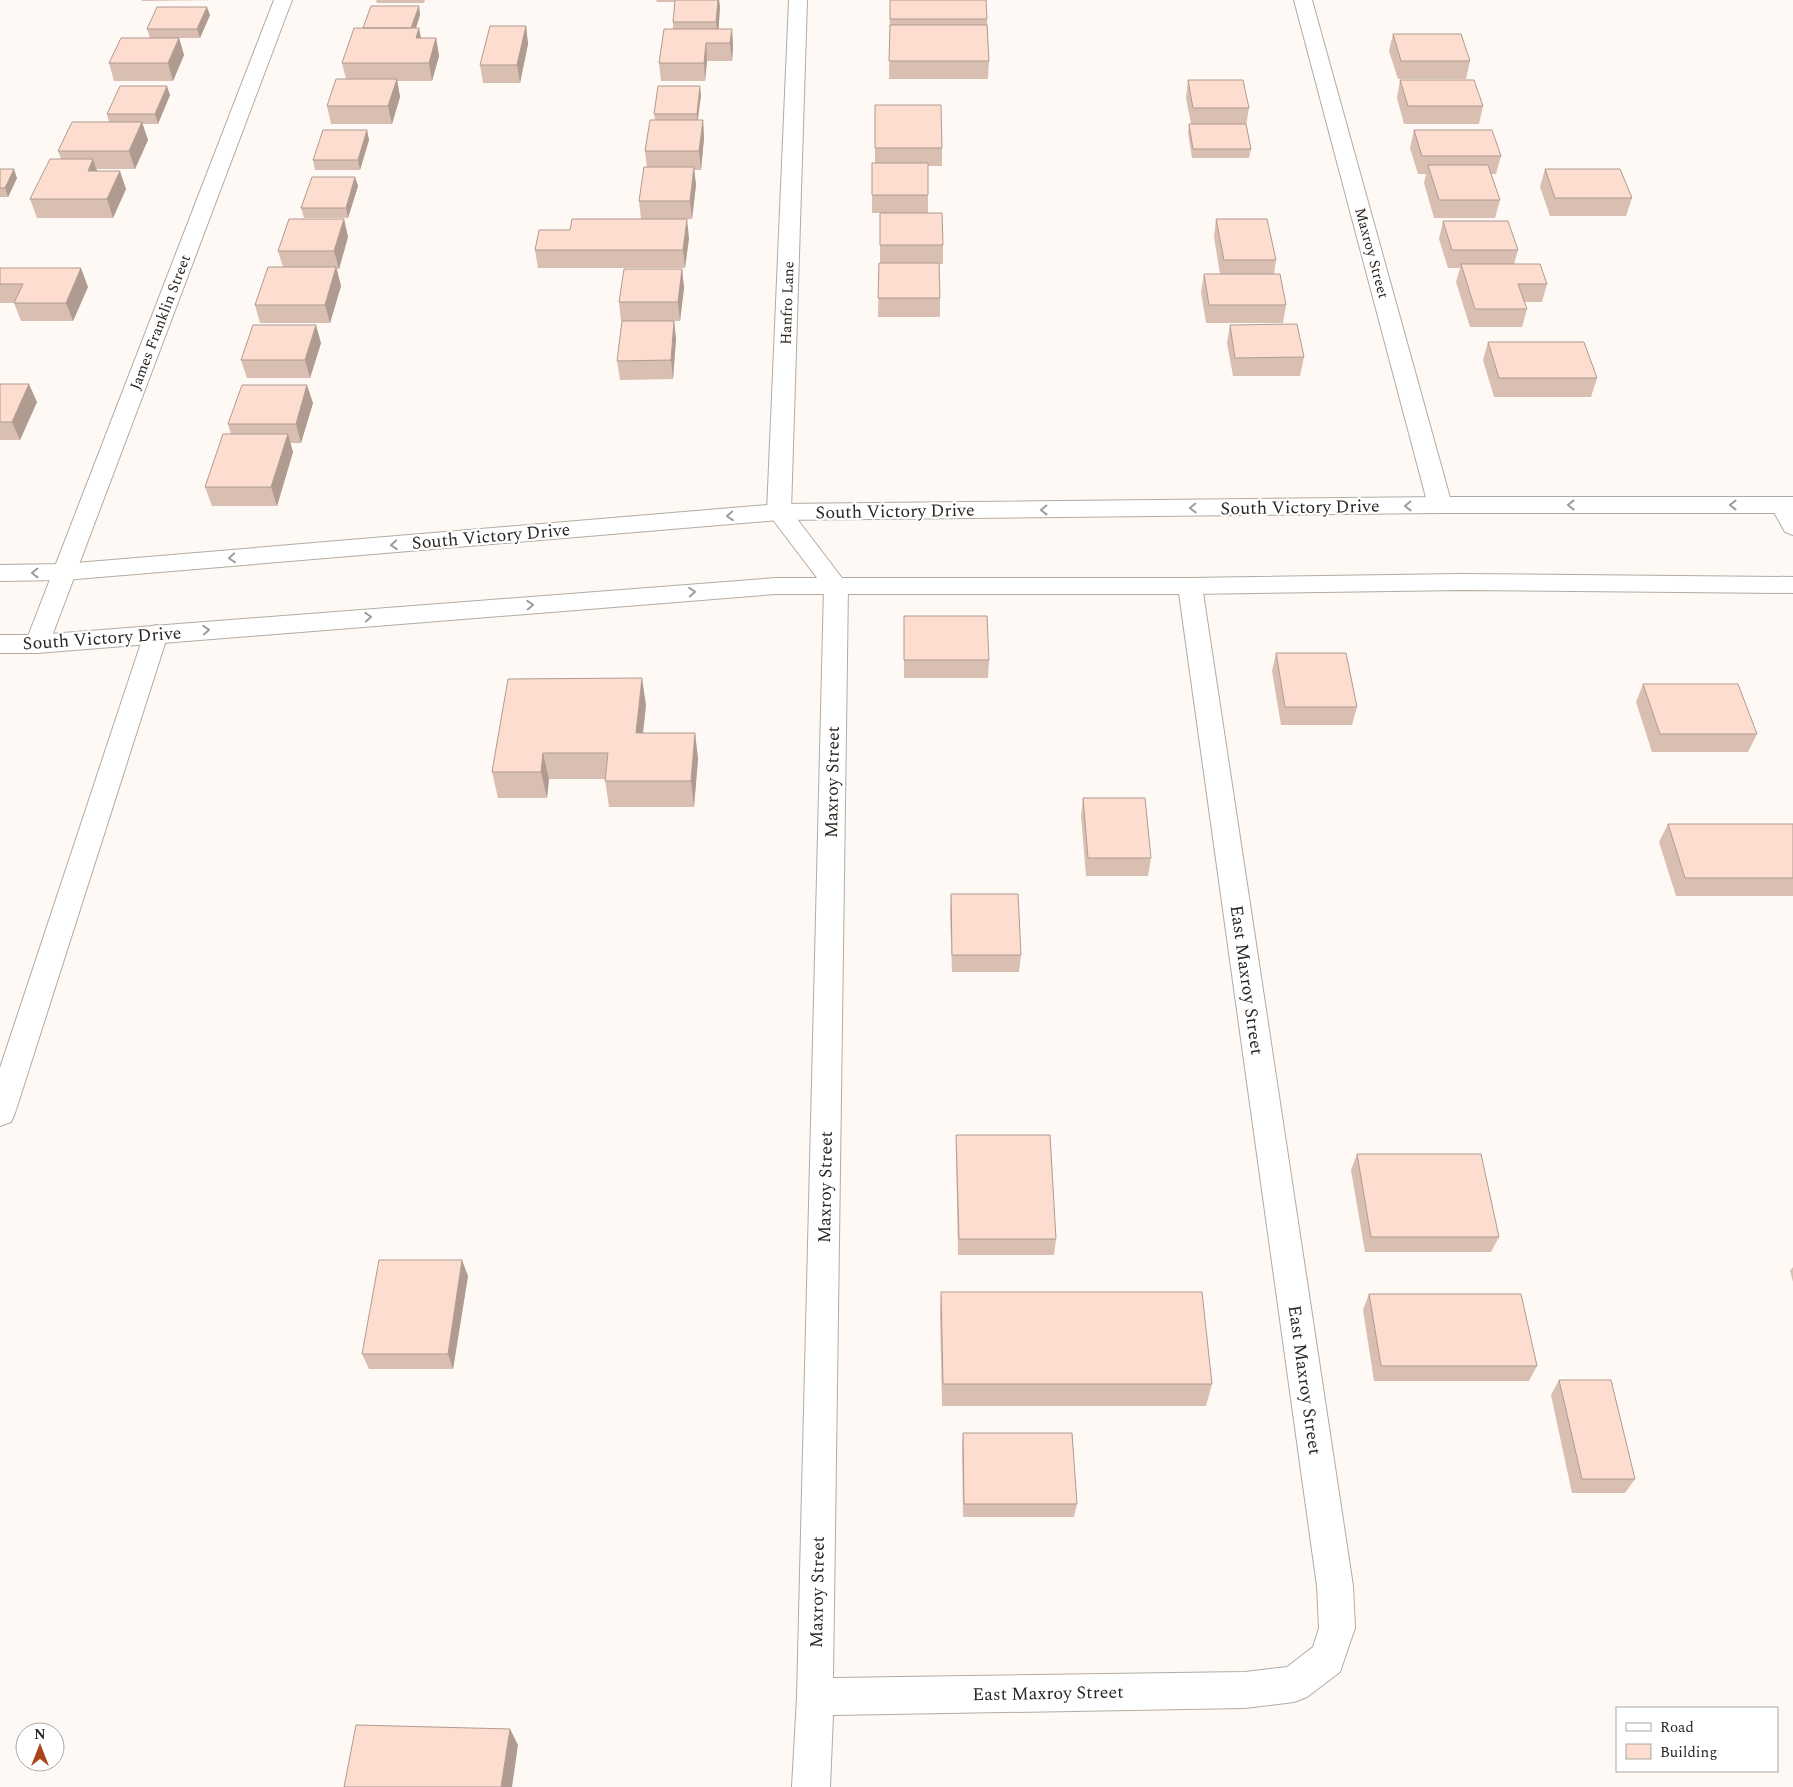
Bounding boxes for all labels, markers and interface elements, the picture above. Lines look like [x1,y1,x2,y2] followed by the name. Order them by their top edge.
[1348,205,1395,301] street label: Maxroy Street
[124,251,197,393] street label: James Franklin Street
[775,261,800,345] street label: Hanfro Lane
[1220,493,1380,522] street label: South Victory Drive
[815,497,975,526] street label: South Victory Drive
[1567,500,1574,510] one-way arrow
[1729,500,1737,510] one-way arrow
[1404,501,1412,511] one-way arrow
[1189,503,1197,513] one-way arrow
[1040,505,1048,515] one-way arrow
[726,510,734,521] one-way arrow
[411,516,571,557] street label: South Victory Drive
[390,539,398,550] one-way arrow
[228,553,236,564] one-way arrow
[31,568,38,578] one-way arrow
[688,587,696,598] one-way arrow
[526,600,534,611] one-way arrow
[364,612,372,623] one-way arrow
[22,619,182,658] street label: South Victory Drive
[202,625,210,636] one-way arrow
[818,726,847,838] street label: Maxroy Street
[1223,903,1270,1057] street label: East Maxroy Street
[811,1131,840,1243] street label: Maxroy Street
[1281,1303,1328,1457] street label: East Maxroy Street
[803,1536,832,1648] street label: Maxroy Street
[972,1679,1124,1708] street label: East Maxroy Street
[1616,1707,1778,1772] legend
[1660,1716,1694,1739] text: Road
[15,1722,65,1772] north arrow
[34,1724,46,1745] text: N
[1660,1741,1717,1764] text: Building

